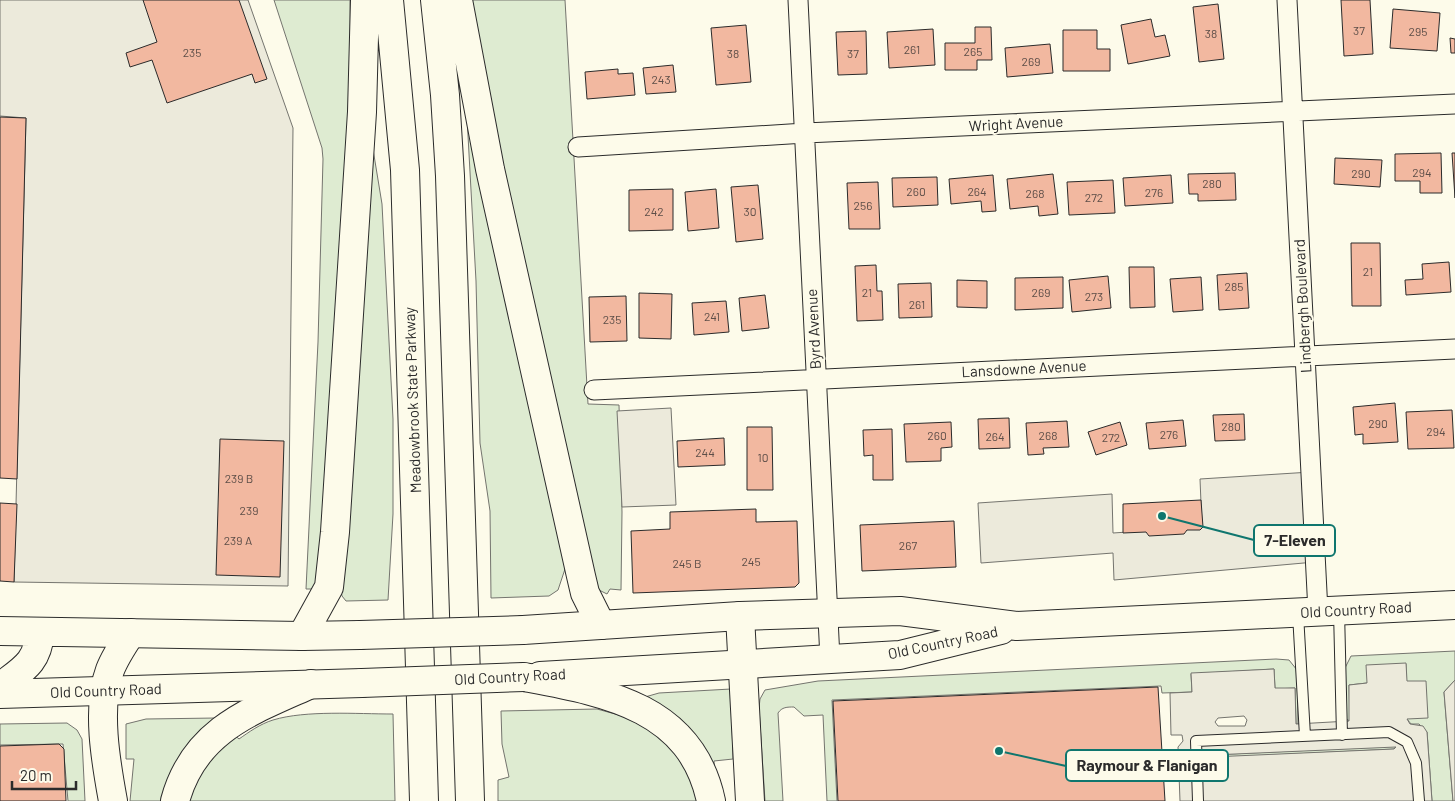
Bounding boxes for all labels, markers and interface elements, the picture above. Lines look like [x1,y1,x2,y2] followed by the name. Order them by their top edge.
[1353,23,1365,37] house number: 37
[1409,24,1427,38] house number: 295
[1205,26,1217,40] house number: 38
[904,42,920,56] house number: 261
[964,44,982,58] house number: 265
[183,45,201,59] house number: 235
[727,46,739,60] house number: 38
[847,46,859,60] house number: 37
[1022,54,1040,68] house number: 269
[651,72,671,86] house number: 243
[968,112,1064,134] street label: Wright Avenue
[1412,165,1432,179] house number: 294
[1351,166,1371,180] house number: 290
[1202,176,1222,190] house number: 280
[906,184,926,198] house number: 260
[967,184,987,198] house number: 264
[1145,185,1163,199] house number: 276
[1026,186,1044,200] house number: 268
[1085,190,1103,204] house number: 272
[854,198,872,212] house number: 256
[644,204,664,218] house number: 242
[744,204,756,218] house number: 30
[1290,239,1314,373] street label: Lindbergh Boulevard
[1363,264,1373,278] house number: 21
[1225,279,1243,293] house number: 285
[862,285,872,299] house number: 21
[1032,285,1050,299] house number: 269
[802,288,824,370] street label: Byrd Avenue
[1085,289,1103,303] house number: 273
[909,297,925,311] house number: 261
[400,307,424,493] street label: Meadowbrook State Parkway
[704,309,720,323] house number: 241
[603,312,621,326] house number: 235
[961,356,1087,380] street label: Lansdowne Avenue
[1368,416,1388,430] house number: 290
[1221,419,1241,433] house number: 280
[1426,424,1446,438] house number: 294
[1160,427,1178,441] house number: 276
[927,428,947,442] house number: 260
[1039,428,1057,442] house number: 268
[985,429,1005,443] house number: 264
[1102,430,1120,444] house number: 272
[695,445,715,459] house number: 244
[758,450,768,464] house number: 10
[225,471,253,485] house number: 239 B
[240,503,258,517] house number: 239
[1254,525,1335,556] callout: 7-Eleven
[1264,530,1326,549] text: 7-Eleven
[224,533,252,547] house number: 239 A
[899,538,917,552] house number: 267
[741,554,761,568] house number: 245
[672,556,702,570] house number: 245 B
[1300,597,1412,621] street label: Old Country Road
[886,622,999,662] street label: Old Country Road
[454,664,566,688] street label: Old Country Road
[50,679,162,701] street label: Old Country Road
[1066,750,1228,781] callout: Raymour & Flanigan
[1076,755,1218,774] text: Raymour & Flanigan
[12,758,76,790] scale bar
[20,766,52,784] text: 20 m

